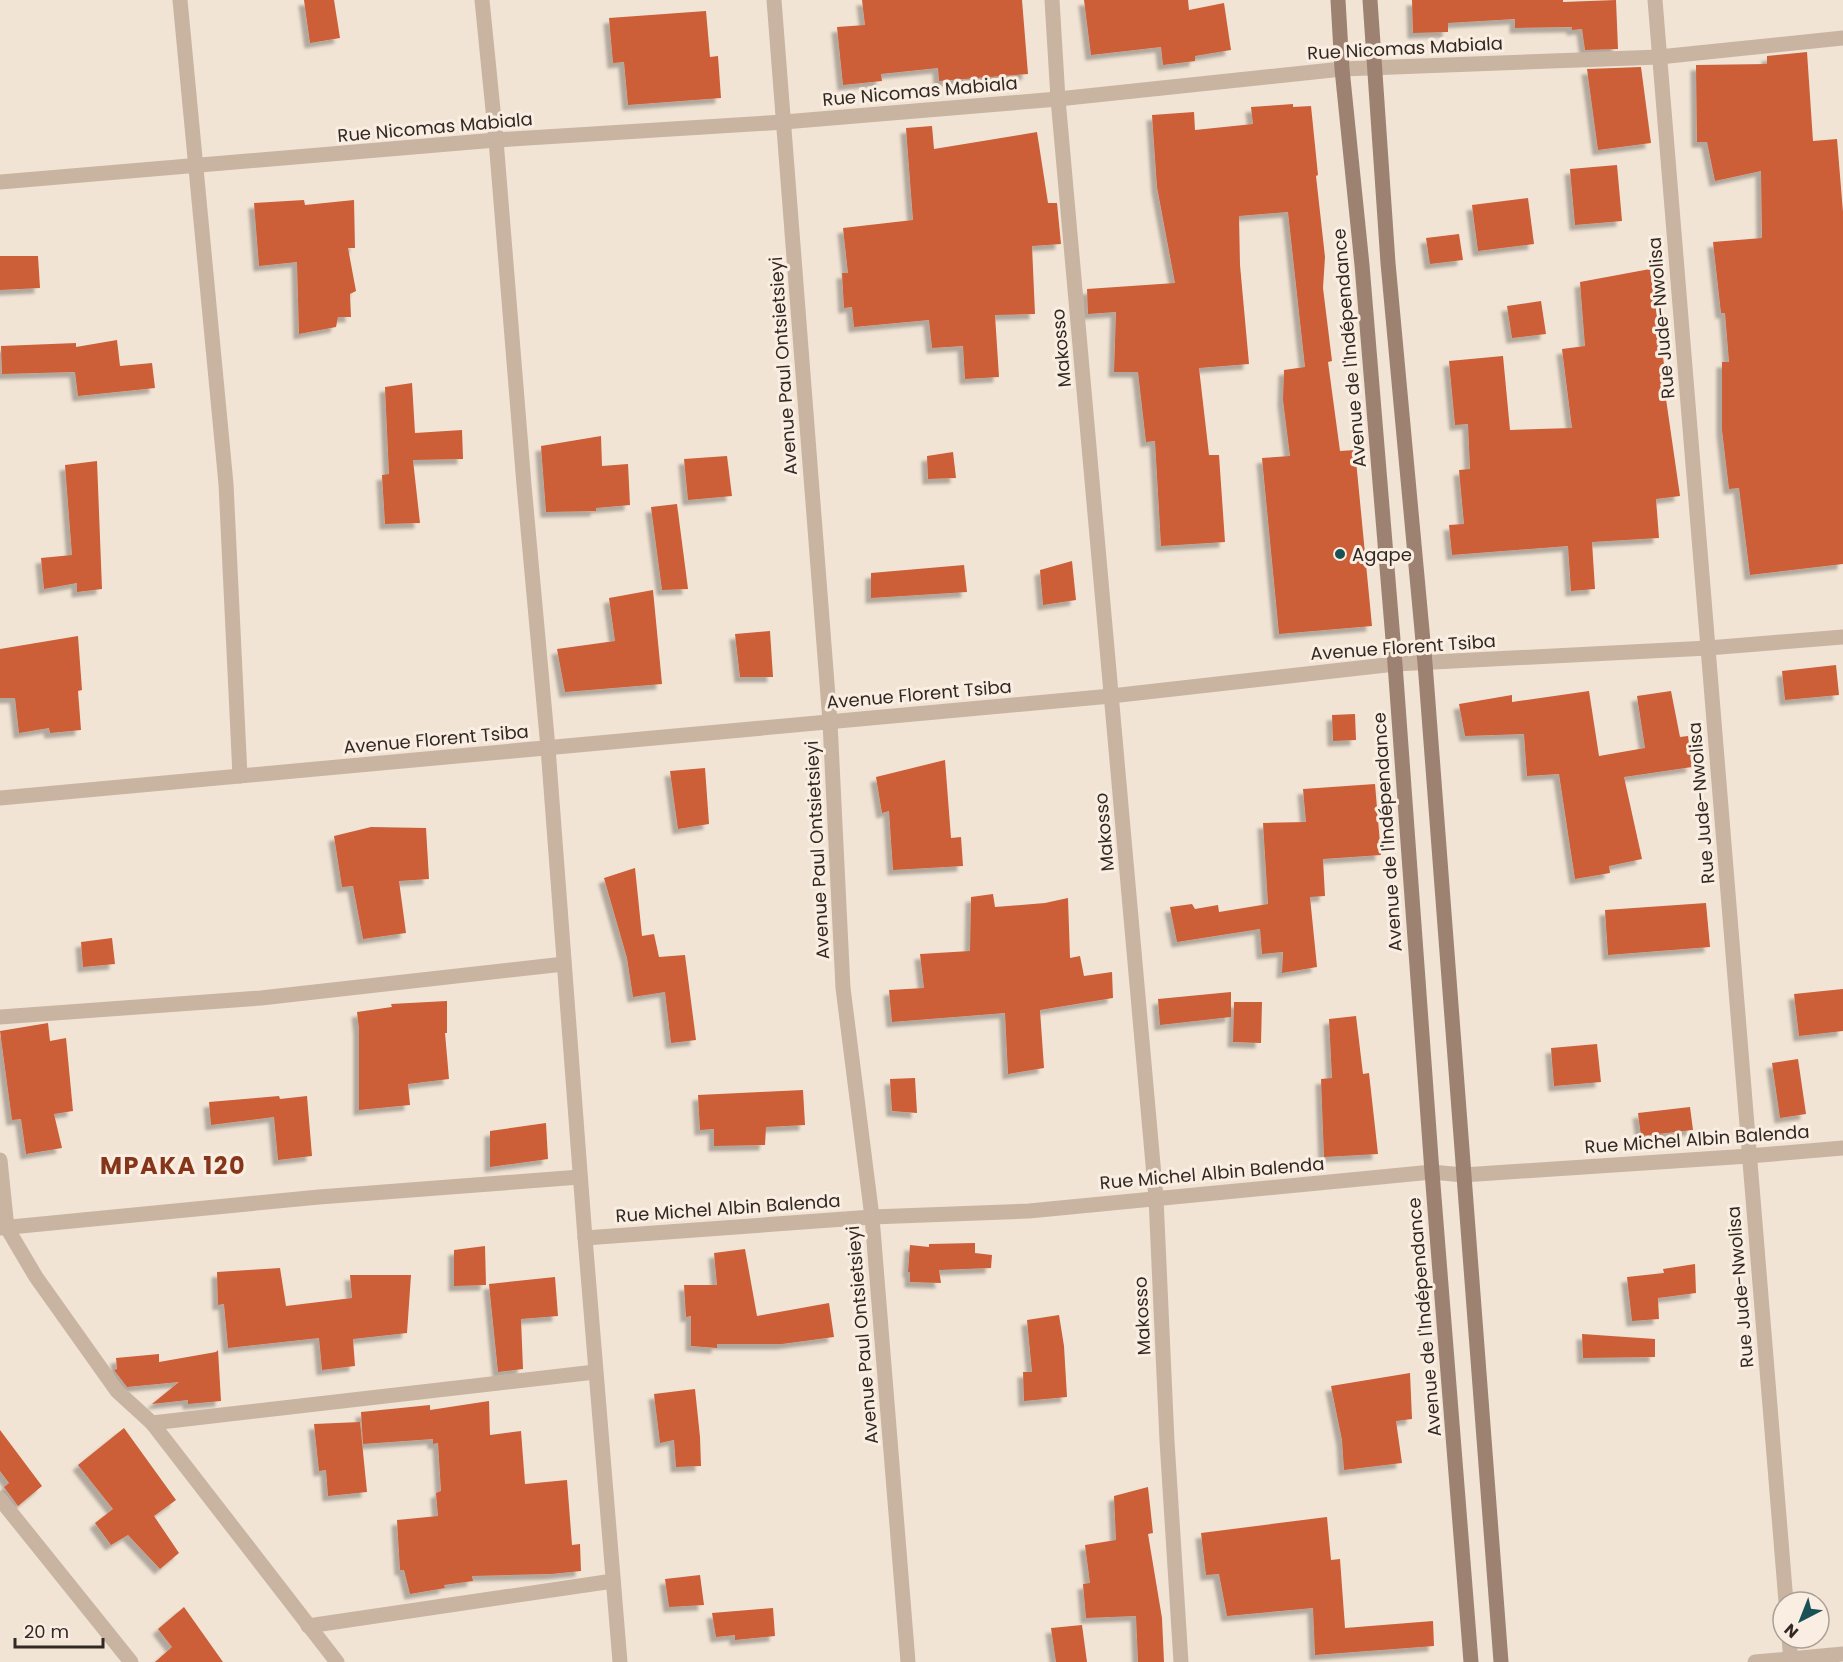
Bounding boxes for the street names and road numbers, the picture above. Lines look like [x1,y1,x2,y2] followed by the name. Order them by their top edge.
[1307,30,1503,66] street label: Rue Nicomas Mabiala
[821,70,1019,112] street label: Rue Nicomas Mabiala
[336,106,534,148] street label: Rue Nicomas Mabiala
[1326,227,1372,469] street label: Avenue de l'Indépendance
[1641,236,1681,400] street label: Rue Jude-Nwolisa
[763,256,803,476] street label: Avenue Paul Ontsietsieyi
[1045,308,1077,388] street label: Makosso
[1309,628,1497,666] street label: Avenue Florent Tsiba
[825,673,1013,715] street label: Avenue Florent Tsiba
[1366,711,1408,953] street label: Avenue de l'Indépendance
[342,718,530,760] street label: Avenue Florent Tsiba
[1681,721,1721,885] street label: Rue Jude-Nwolisa
[799,740,835,960] street label: Avenue Paul Ontsietsieyi
[1088,792,1120,872] street label: Makosso
[1584,1119,1810,1159] street label: Rue Michel Albin Balenda
[1099,1151,1325,1195] street label: Rue Michel Albin Balenda
[615,1188,841,1228] street label: Rue Michel Albin Balenda
[1401,1196,1447,1438] street label: Avenue de l'Indépendance
[1720,1205,1760,1369] street label: Rue Jude-Nwolisa
[840,1225,884,1445] street label: Avenue Paul Ontsietsieyi
[1127,1276,1157,1356] street label: Makosso

